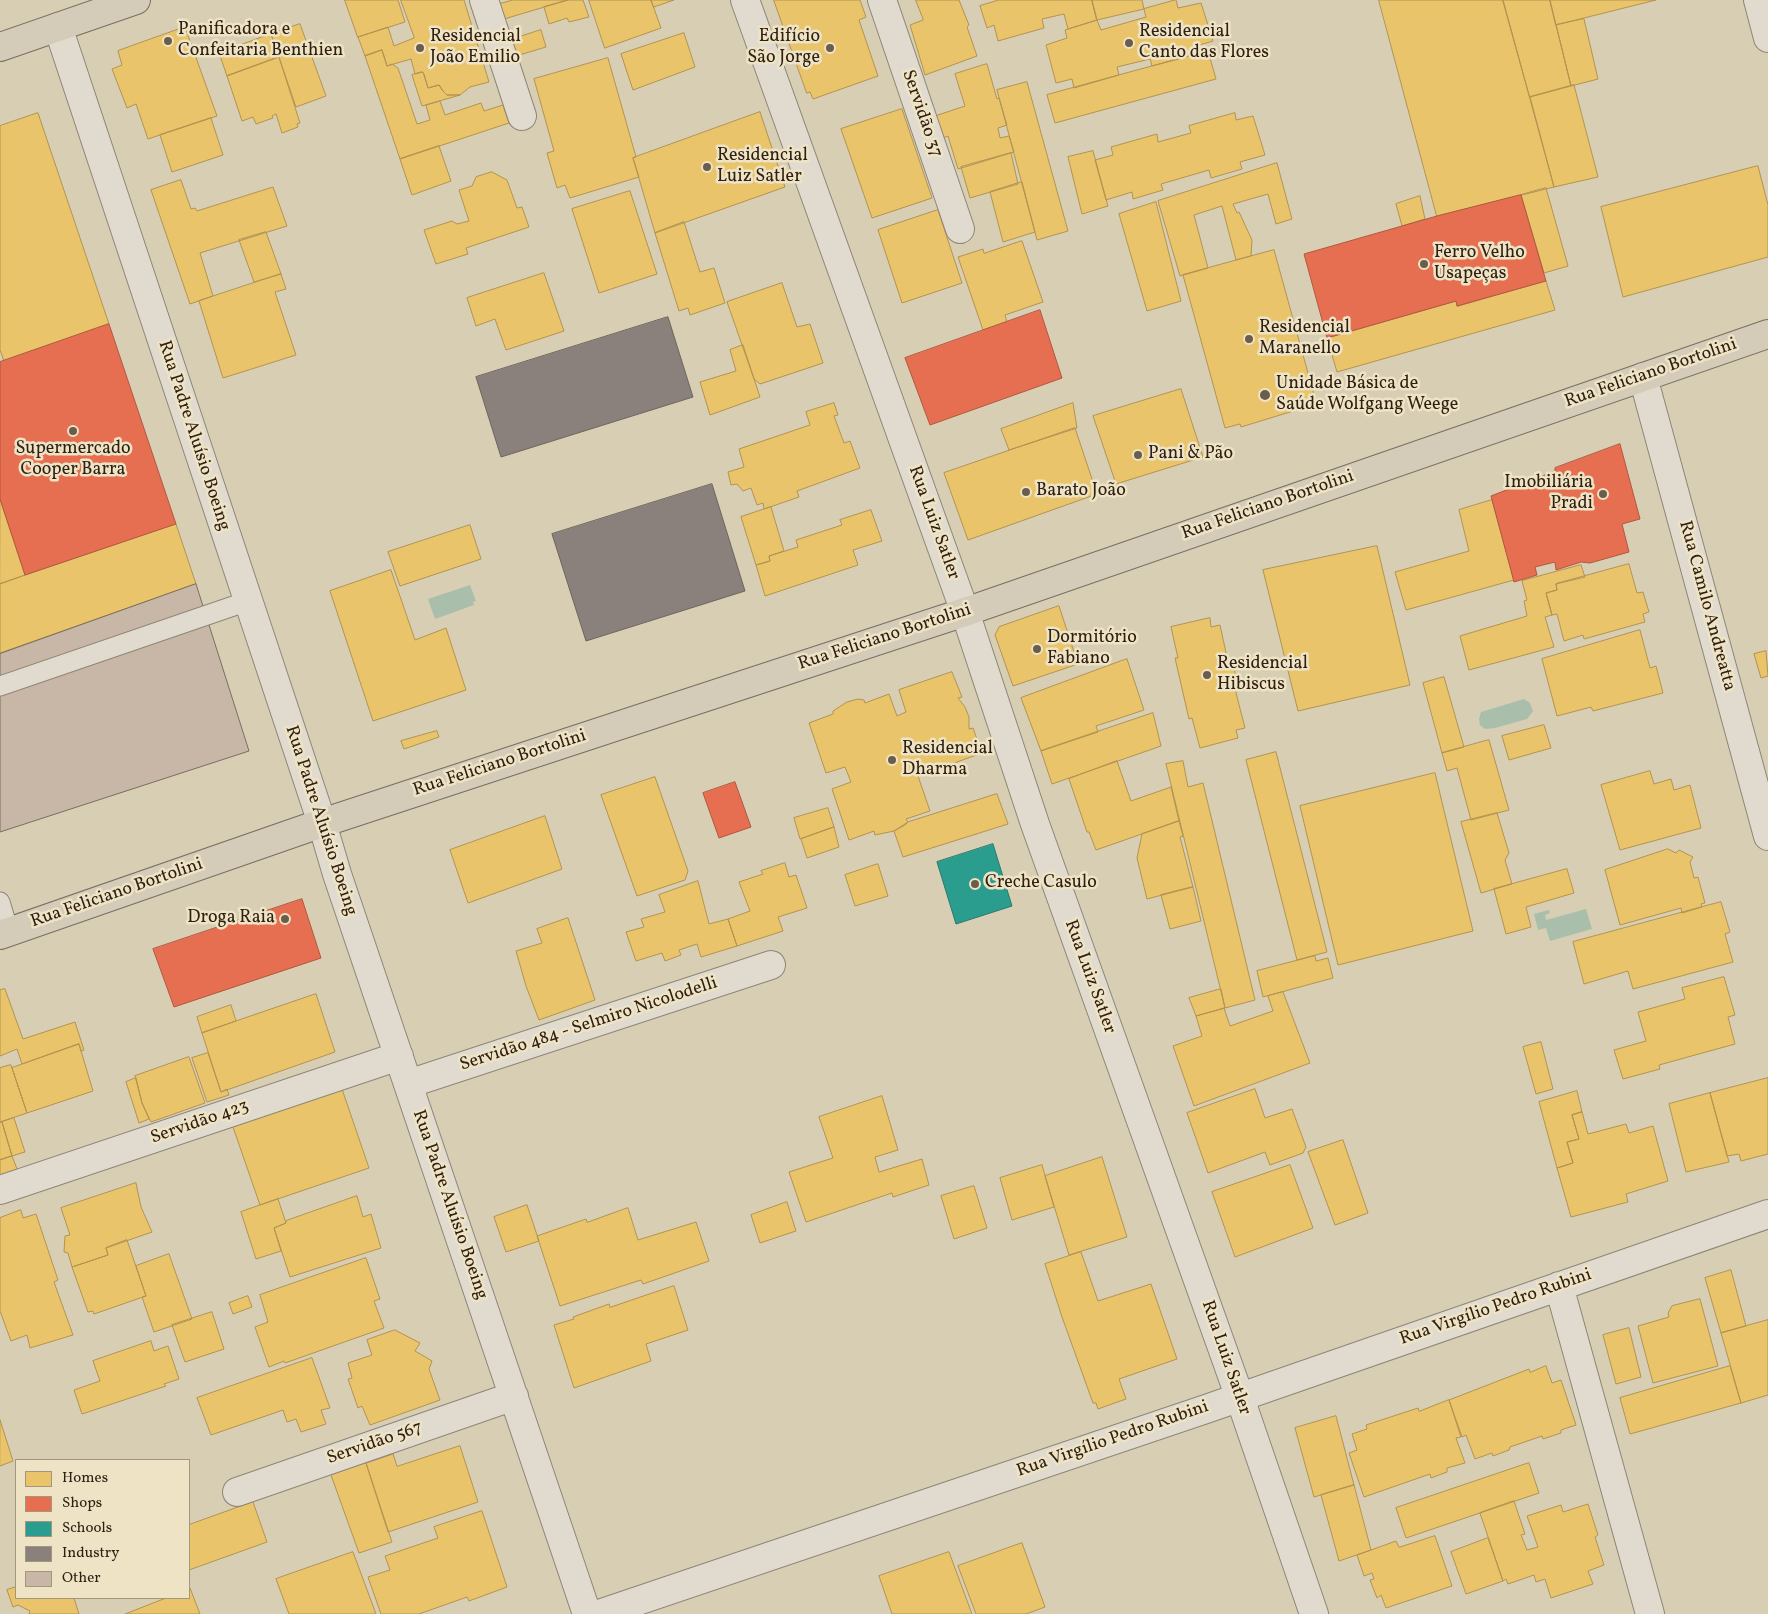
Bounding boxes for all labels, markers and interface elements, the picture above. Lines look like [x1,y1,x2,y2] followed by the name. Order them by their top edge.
[178,20,343,62] place label: Panificadora e Confeitaria Benthien
[1139,22,1269,64] place label: Residencial Canto das Flores
[430,27,521,70] place label: Residencial João Emilio
[747,27,820,70] place label: Edifício São Jorge
[162,35,174,47] marker: Panificadora e Confeitaria Benthien
[1123,37,1135,49] marker: Residencial Canto das Flores
[414,42,426,54] marker: Residencial João Emilio
[824,42,836,54] marker: Edifício São Jorge
[896,67,946,161] street label: Servidão 37
[717,146,808,188] place label: Residencial Luiz Satler
[701,161,713,173] marker: Residencial Luiz Satler
[1434,243,1525,286] place label: Ferro Velho Usapeças
[1418,258,1430,270] marker: Ferro Velho Usapeças
[1259,318,1350,360] place label: Residencial Maranello
[1243,333,1255,345] marker: Residencial Maranello
[1562,334,1740,414] street label: Rua Feliciano Bortolini
[152,338,234,534] street label: Rua Padre Aluísio Boeing
[1276,374,1458,416] place label: Unidade Básica de Saúde Wolfgang Weege
[1258,388,1272,402] marker: Unidade Básica de Saúde Wolfgang Weege
[67,425,79,437] marker: Supermercado Cooper Barra
[15,439,131,482] place label: Supermercado Cooper Barra
[1148,444,1233,466] place label: Pani & Pão
[1132,449,1144,461] marker: Pani & Pão
[902,463,964,583] street label: Rua Luiz Satler
[1179,466,1357,546] street label: Rua Feliciano Bortolini
[1504,473,1593,516] place label: Imobiliária Pradi
[1036,481,1126,503] place label: Barato João
[1020,486,1032,498] marker: Barato João
[1597,488,1609,500] marker: Imobiliária Pradi
[1673,518,1739,694] street label: Rua Camilo Andreatta
[796,600,974,676] street label: Rua Feliciano Bortolini
[1047,628,1137,670] place label: Dormitório Fabiano
[1031,643,1043,655] marker: Dormitório Fabiano
[1217,654,1308,696] place label: Residencial Hibiscus
[1201,669,1213,681] marker: Residencial Hibiscus
[279,723,361,919] street label: Rua Padre Aluísio Boeing
[411,726,589,802] street label: Rua Feliciano Bortolini
[902,739,993,782] place label: Residencial Dharma
[886,754,898,766] marker: Residencial Dharma
[28,854,206,934] street label: Rua Feliciano Bortolini
[985,873,1097,895] place label: Creche Casulo
[969,878,981,890] marker: Creche Casulo
[187,908,275,930] place label: Droga Raia
[279,913,291,925] marker: Droga Raia
[1058,917,1120,1037] street label: Rua Luiz Satler
[457,973,721,1077] street label: Servidão 484 - Selmiro Nicolodelli
[148,1096,252,1150] street label: Servidão 423
[406,1107,492,1303] street label: Rua Padre Aluísio Boeing
[1397,1265,1595,1351] street label: Rua Virgílio Pedro Rubini
[1195,1298,1255,1418] street label: Rua Luiz Satler
[1014,1397,1212,1483] street label: Rua Virgílio Pedro Rubini
[324,1418,426,1470] street label: Servidão 567
[15,1459,190,1599] legend
[62,1468,108,1489] text: Homes
[62,1493,102,1514] text: Shops
[62,1518,112,1539] text: Schools
[62,1543,119,1564] text: Industry
[62,1568,101,1589] text: Other

